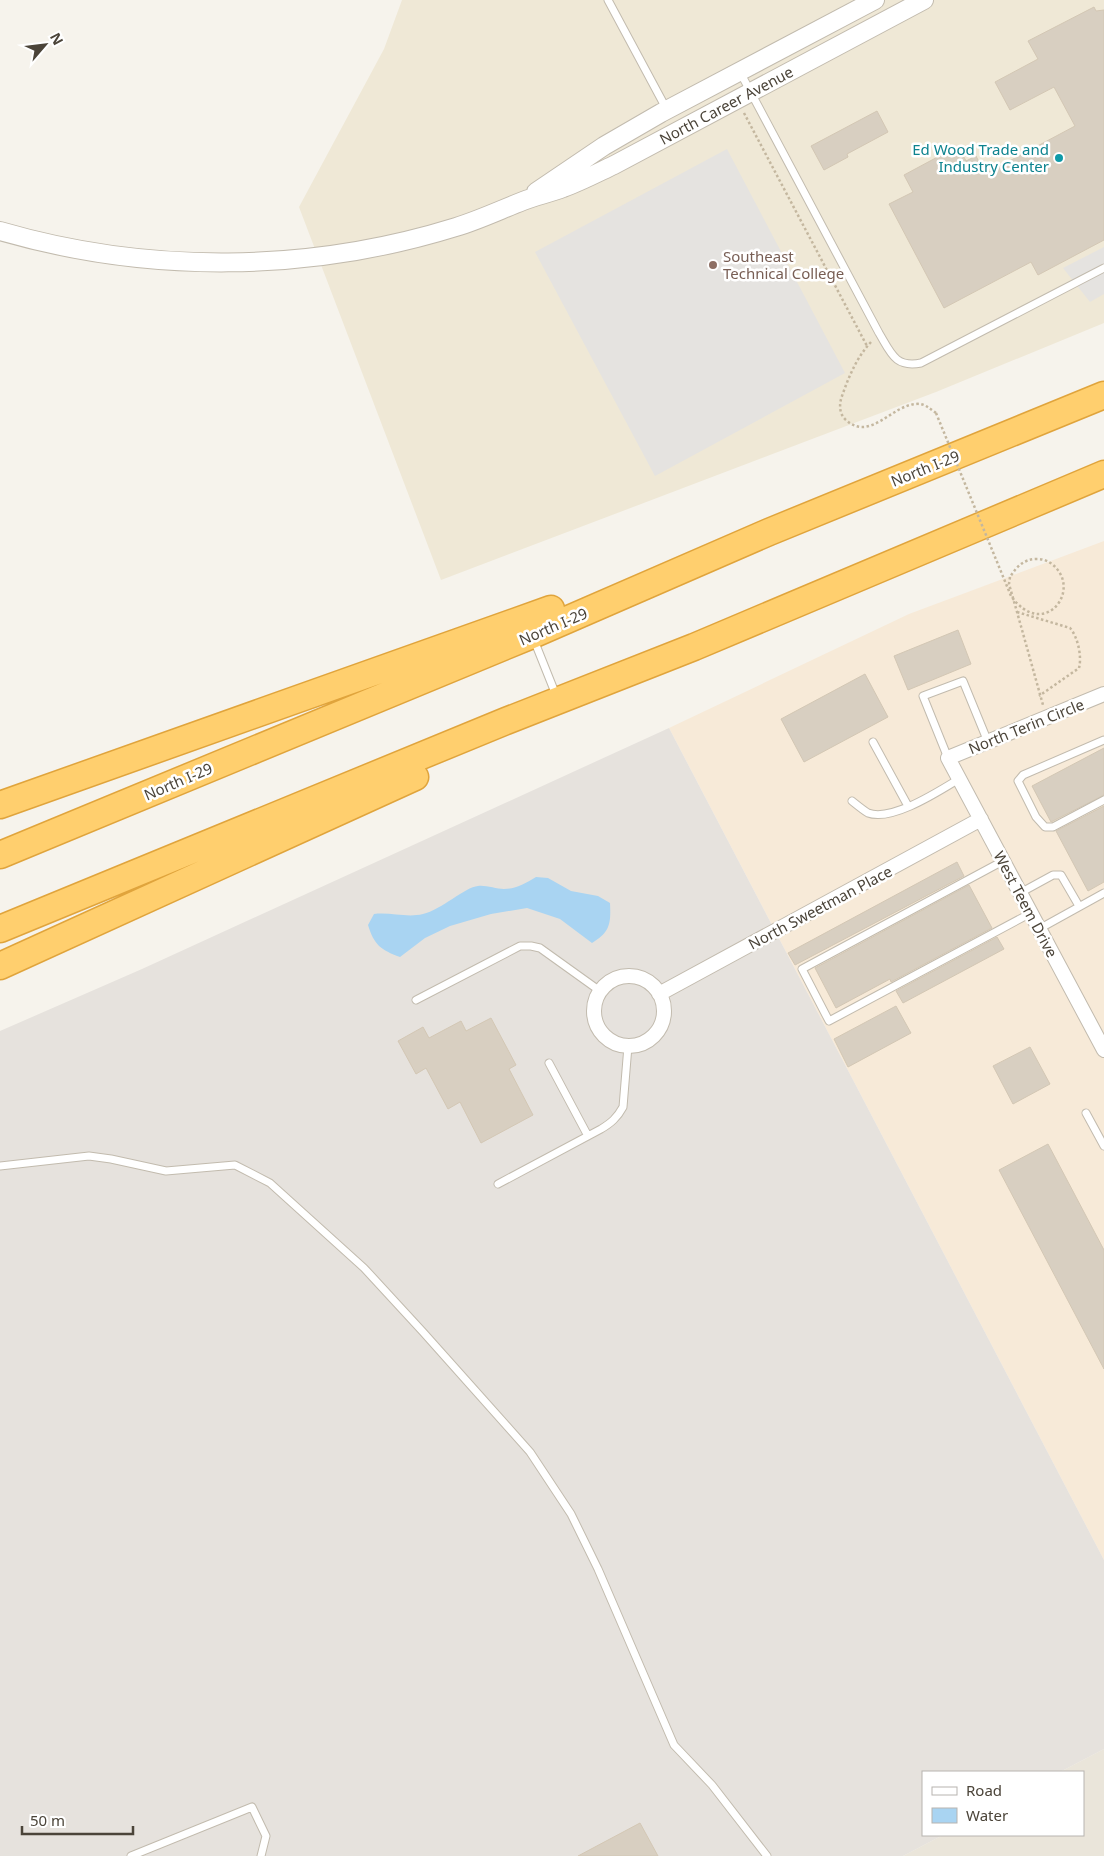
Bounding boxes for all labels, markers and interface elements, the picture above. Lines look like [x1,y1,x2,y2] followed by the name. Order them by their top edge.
[20,20,70,70] north arrow
[46,29,68,48] text: N
[656,61,796,149] street label: North Career Avenue
[912,139,1049,176] place label: Ed Wood Trade and Industry Center
[1053,152,1065,164] marker: Ed Wood Trade and Industry Center
[723,246,844,283] place label: Southeast Technical College
[707,259,719,271] marker: Southeast Technical College
[888,445,962,491] street label: North I-29
[516,603,590,649] street label: North I-29
[965,694,1087,758] street label: North Terin Circle
[141,758,215,804] street label: North I-29
[990,847,1062,961] street label: West Teem Drive
[745,861,895,953] street label: North Sweetman Place
[922,1771,1084,1836] legend
[966,1780,1002,1800] text: Road
[22,1804,134,1836] scale bar
[966,1805,1008,1825] text: Water
[30,1810,65,1830] text: 50 m

